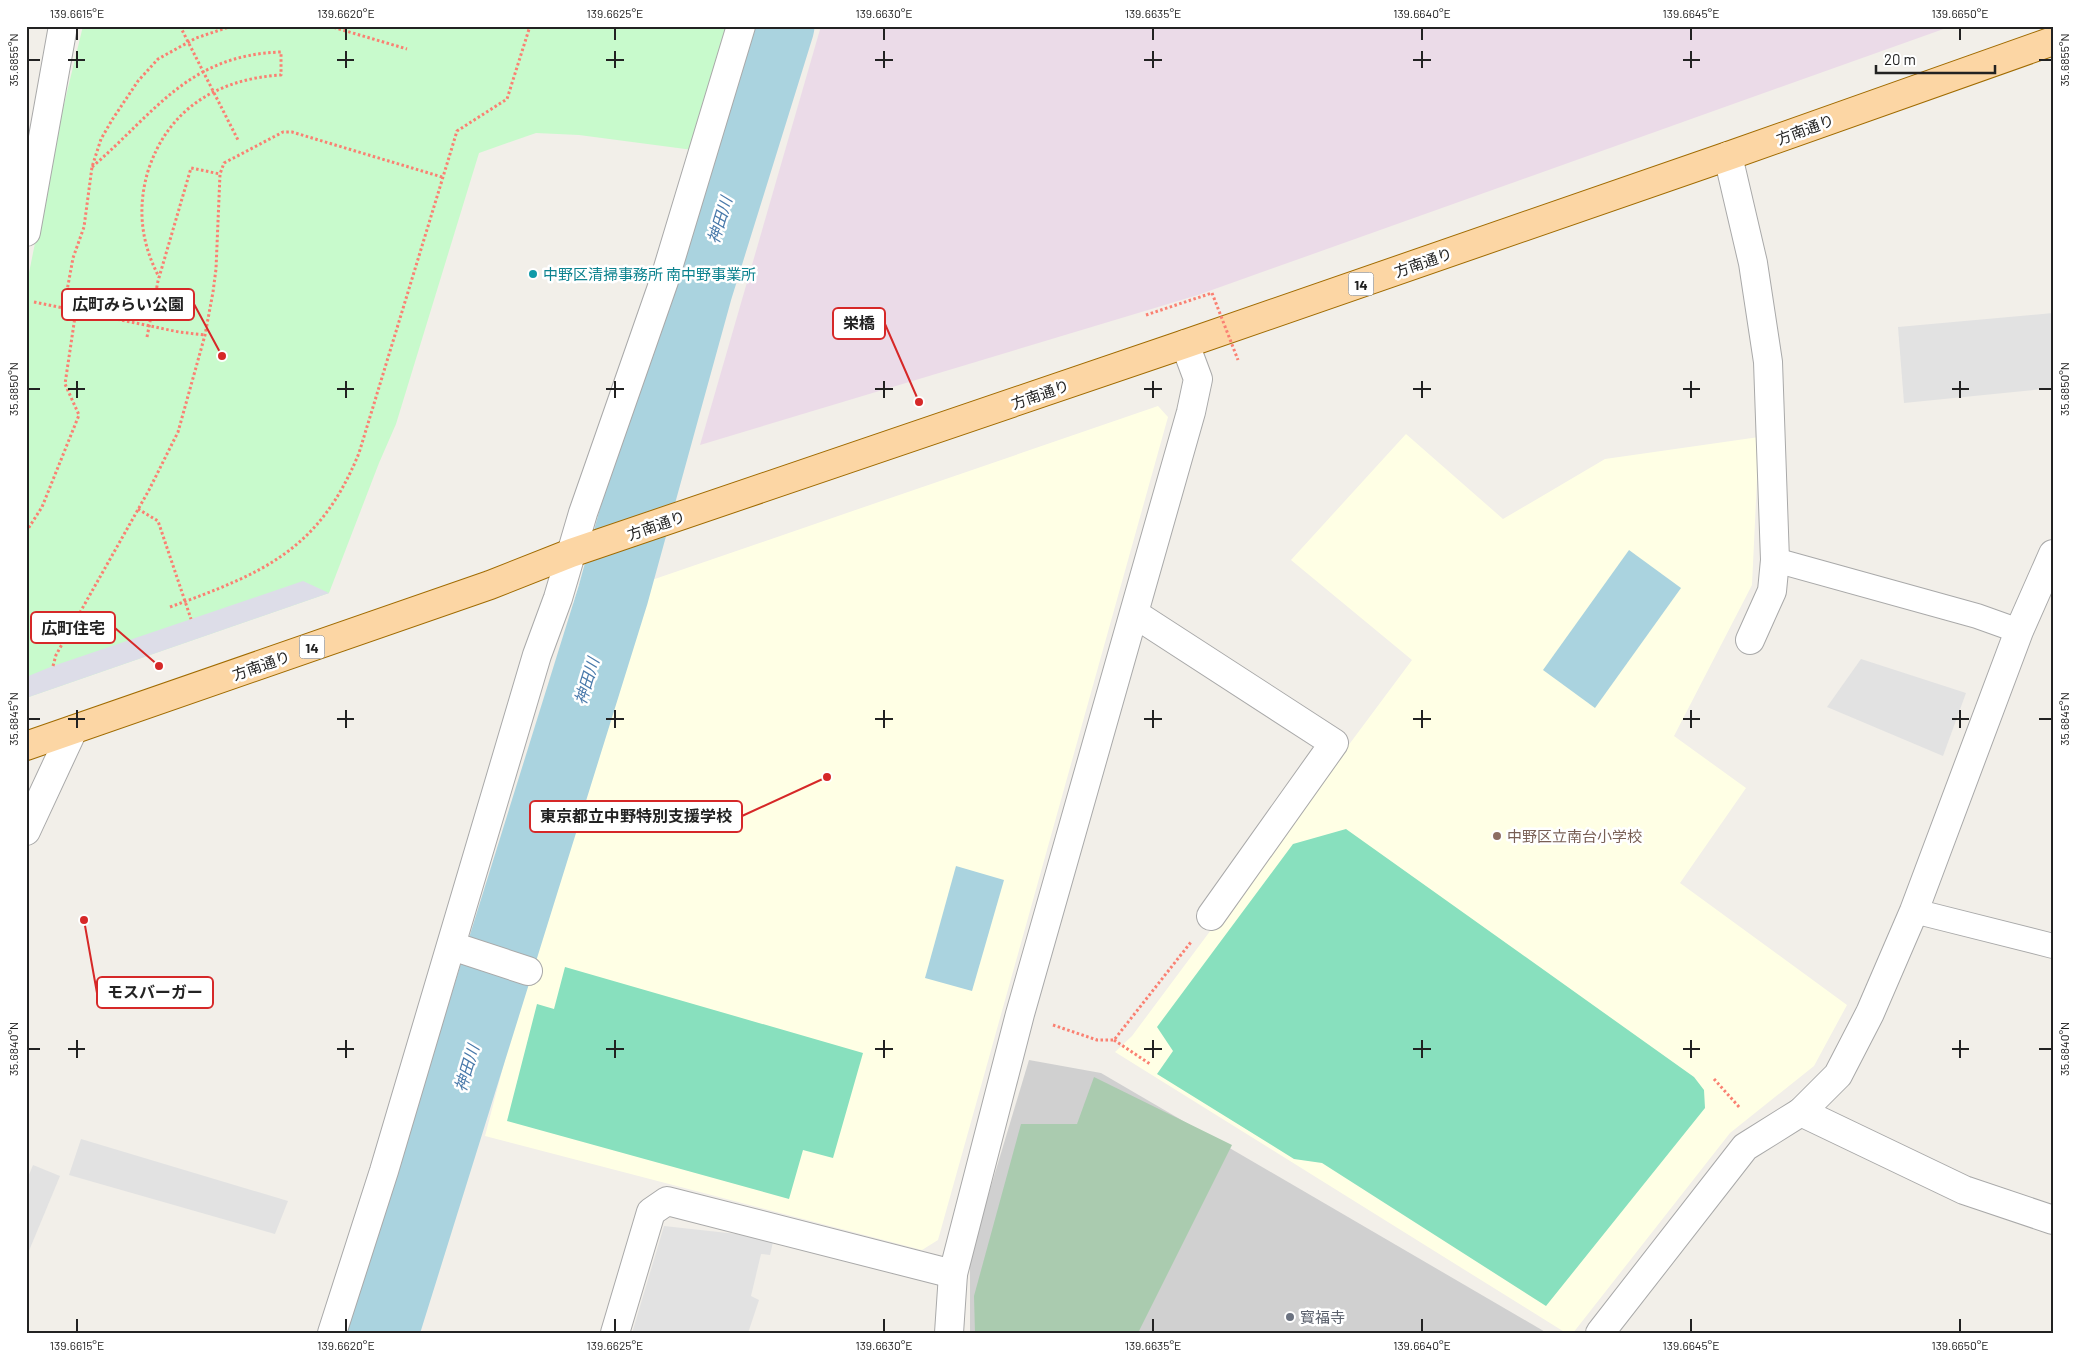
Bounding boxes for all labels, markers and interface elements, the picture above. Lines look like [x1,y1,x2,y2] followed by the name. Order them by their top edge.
[50,6,104,20] text: 139.6615°E
[317,6,375,20] text: 139.6620°E
[587,6,643,20] text: 139.6625°E
[855,6,913,20] text: 139.6630°E
[1125,6,1181,20] text: 139.6635°E
[1393,6,1451,20] text: 139.6640°E
[1663,6,1719,20] text: 139.6645°E
[1931,6,1989,20] text: 139.6650°E
[6,33,20,87] text: 35.6855°N
[2057,33,2071,87] text: 35.6855°N
[1876,42,1995,74] scale bar
[1884,50,1916,68] text: 20 m
[1774,110,1836,148] street label: 方南通り
[703,192,736,246] water label: 神田川
[1392,244,1454,280] street label: 方南通り
[543,265,756,283] place label: 中野区清掃事務所 南中野事業所
[527,268,539,280] marker: 中野区清掃事務所 南中野事業所
[1348,272,1374,296] road number: 14
[62,289,194,320] callout: 広町みらい公園
[72,294,184,313] text: 広町みらい公園
[833,308,885,339] callout: 栄橋
[843,313,875,332] text: 栄橋
[6,362,20,416] text: 35.6850°N
[2057,362,2071,416] text: 35.6850°N
[1009,376,1071,412] street label: 方南通り
[625,507,687,543] street label: 方南通り
[31,612,115,643] callout: 広町住宅
[41,618,105,637] text: 広町住宅
[300,636,324,659] road number: 14
[230,647,292,683] street label: 方南通り
[570,653,603,707] water label: 神田川
[6,692,20,746] text: 35.6845°N
[2057,692,2071,746] text: 35.6845°N
[530,801,742,832] callout: 東京都立中野特別支援学校
[540,806,732,825] text: 東京都立中野特別支援学校
[1507,827,1642,845] place label: 中野区立南台小学校
[1491,830,1503,842] marker: 中野区立南台小学校
[97,977,213,1008] callout: モスバーガー
[107,982,203,1001] text: モスバーガー
[6,1022,20,1076] text: 35.6840°N
[2057,1022,2071,1076] text: 35.6840°N
[450,1040,483,1094] water label: 神田川
[1300,1308,1345,1326] place label: 寳福寺
[1284,1311,1296,1323] marker: 寳福寺
[50,1338,104,1352] text: 139.6615°E
[317,1338,375,1352] text: 139.6620°E
[587,1338,643,1352] text: 139.6625°E
[855,1338,913,1352] text: 139.6630°E
[1125,1338,1181,1352] text: 139.6635°E
[1393,1338,1451,1352] text: 139.6640°E
[1663,1338,1719,1352] text: 139.6645°E
[1931,1338,1989,1352] text: 139.6650°E

